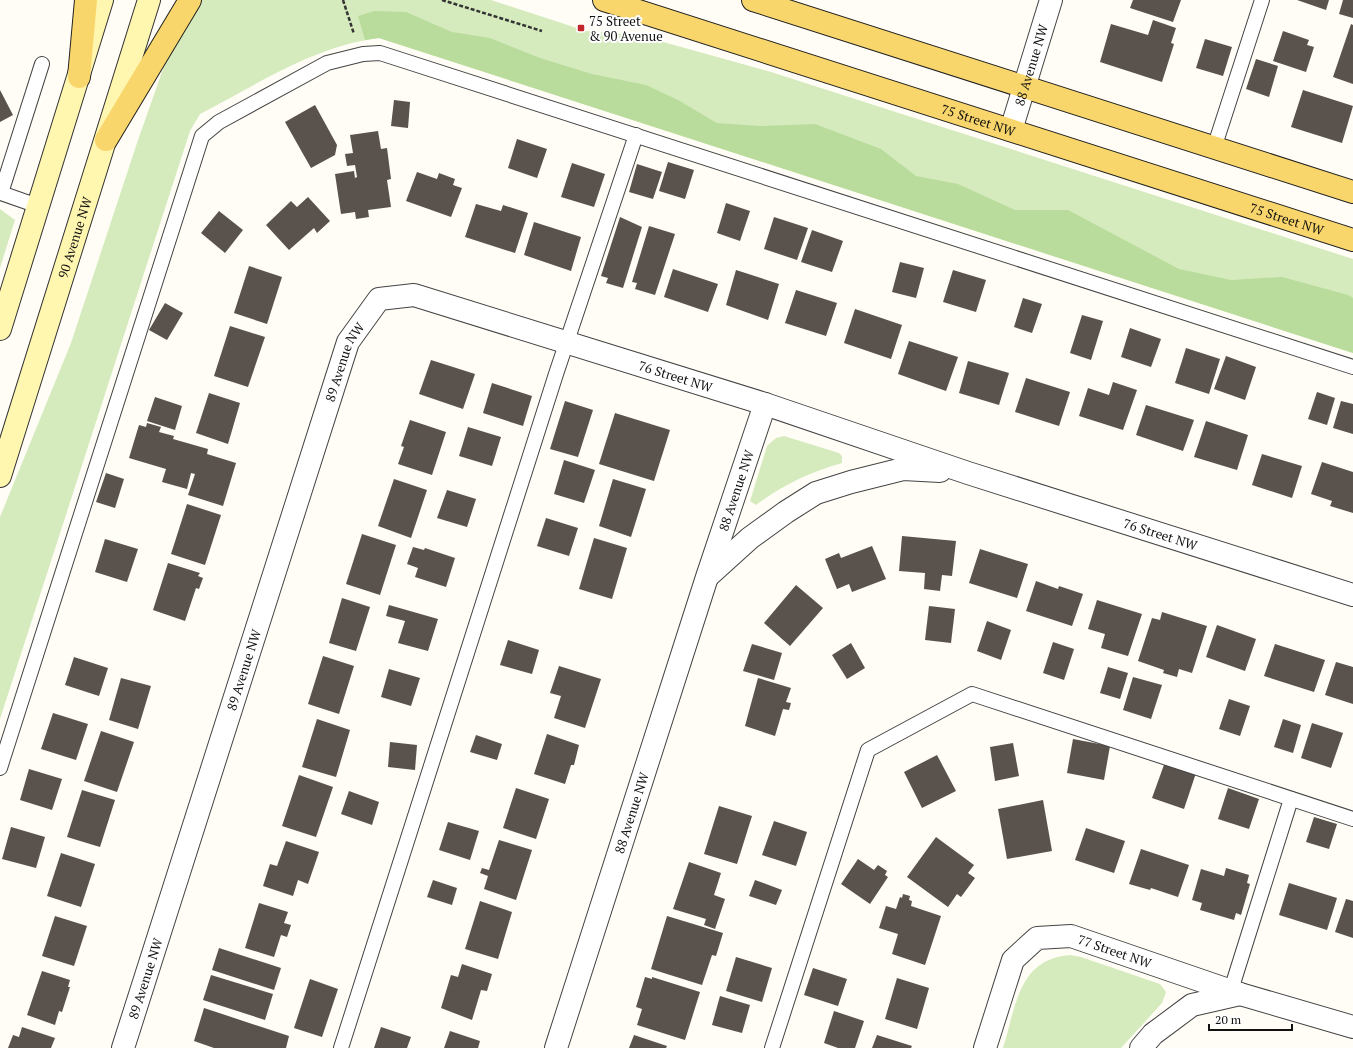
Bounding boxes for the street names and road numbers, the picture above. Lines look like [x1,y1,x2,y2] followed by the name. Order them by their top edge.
[1010,21,1052,108] street label: 88 Avenue NW
[939,100,1018,140] street label: 75 Street NW
[54,194,96,280] street label: 90 Avenue NW
[1248,199,1327,239] street label: 75 Street NW
[321,318,369,404] street label: 89 Avenue NW
[636,356,716,396] street label: 76 Street NW
[714,447,758,533] street label: 88 Avenue NW
[1121,514,1200,554] street label: 76 Street NW
[222,626,265,713] street label: 89 Avenue NW
[610,769,653,856] street label: 88 Avenue NW
[1075,930,1155,972] street label: 77 Street NW
[124,935,167,1021] street label: 89 Avenue NW

